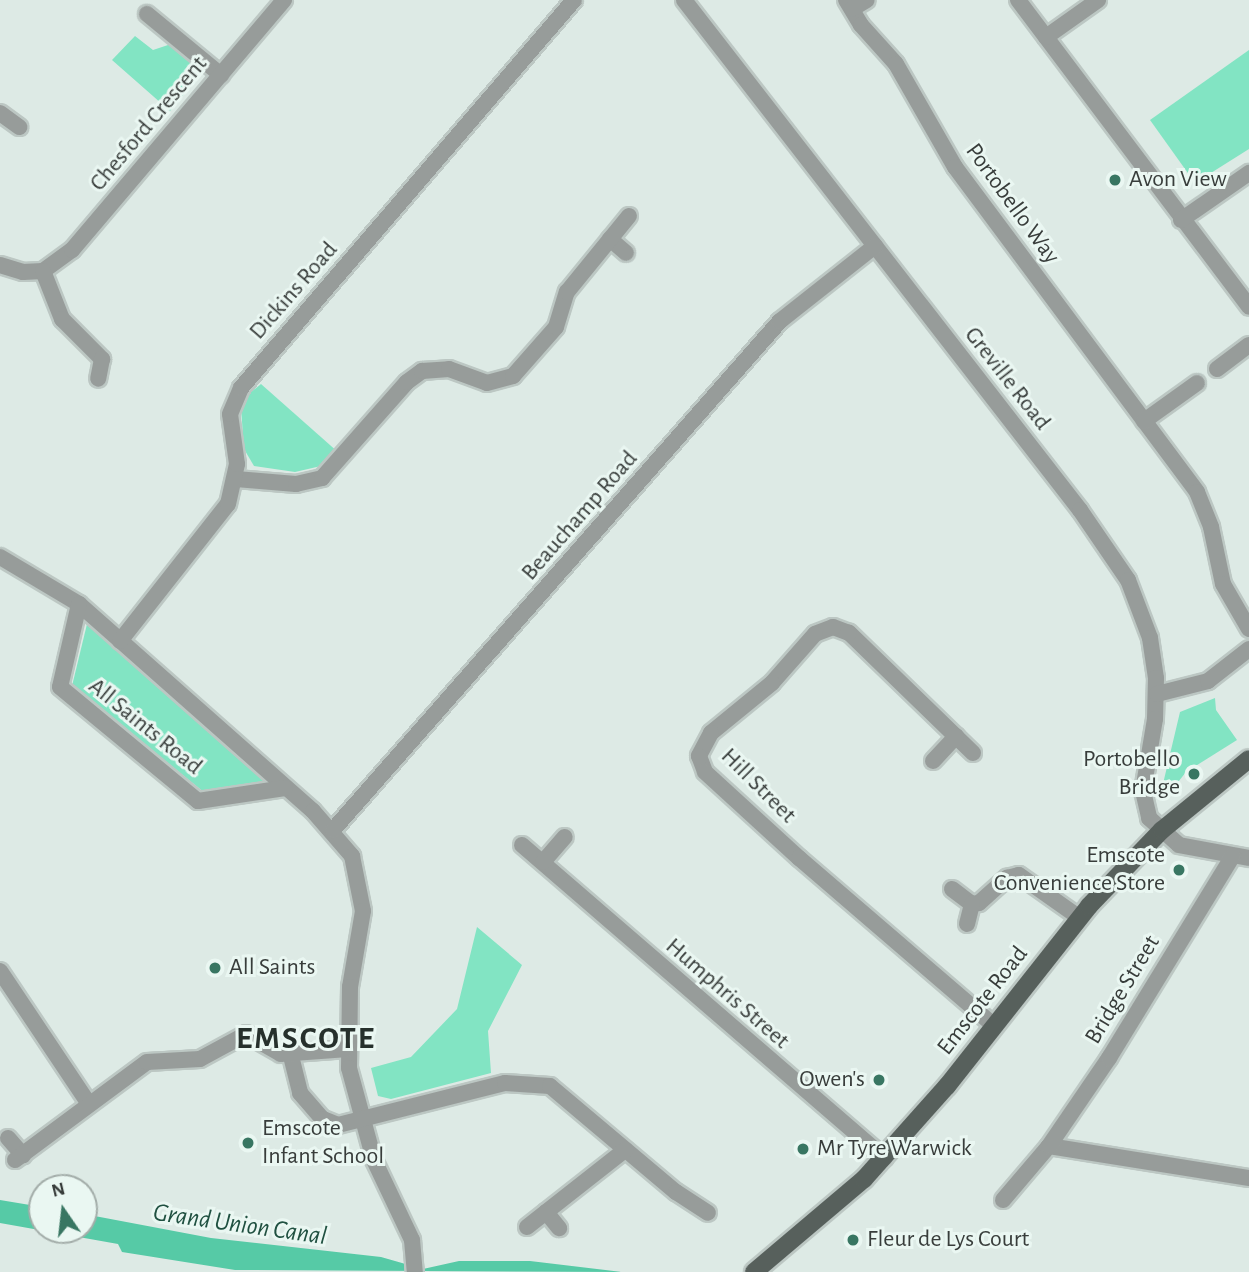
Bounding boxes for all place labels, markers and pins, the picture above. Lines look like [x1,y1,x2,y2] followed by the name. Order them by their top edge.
[1129,166,1227,194] place label: Avon View
[1107,172,1123,188] marker: Avon View
[1083,746,1180,802] place label: Portobello Bridge
[1186,766,1202,782] marker: Portobello Bridge
[994,842,1165,898] place label: Emscote Convenience Store
[1171,862,1187,878] marker: Emscote Convenience Store
[229,954,315,982] place label: All Saints
[207,960,223,976] marker: All Saints
[799,1066,865,1094] place label: Owen's
[871,1072,887,1088] marker: Owen's
[262,1115,384,1171] place label: Emscote Infant School
[240,1135,256,1151] marker: Emscote Infant School
[817,1135,972,1163] place label: Mr Tyre Warwick
[795,1141,811,1157] marker: Mr Tyre Warwick
[867,1226,1029,1254] place label: Fleur de Lys Court
[845,1232,861,1248] marker: Fleur de Lys Court

